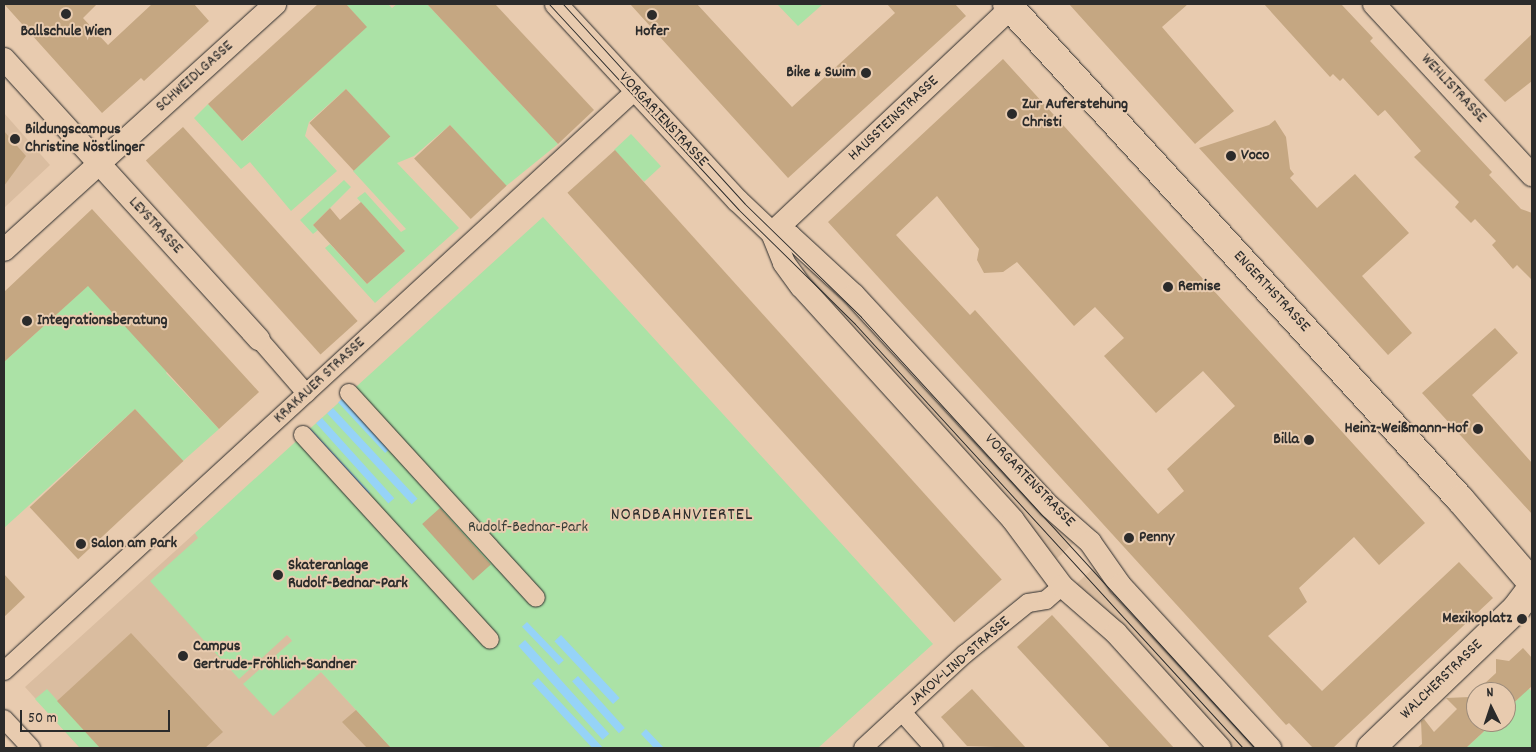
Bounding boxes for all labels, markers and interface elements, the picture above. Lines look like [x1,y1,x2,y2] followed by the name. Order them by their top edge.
[60,8,72,20] marker: Ballschule Wien
[646,9,658,21] marker: Hofer
[20,22,112,42] place label: Ballschule Wien
[635,22,669,42] place label: Hofer
[152,37,238,117] street label: SCHWEIDLGASSE
[1416,50,1490,128] street label: WEHLISTRASSE
[786,63,856,83] place label: Bike & Swim
[860,67,872,79] marker: Bike & Swim
[614,69,712,171] street label: VORGARTENSTRASSE
[845,72,943,166] street label: HAUSSTEINSTRASSE
[1022,95,1128,133] place label: Zur Auferstehung Christi
[1006,108,1018,120] marker: Zur Auferstehung Christi
[25,120,145,158] place label: Bildungscampus Christine Nöstlinger
[9,133,21,145] marker: Bildungscampus Christine Nöstlinger
[1241,146,1269,166] place label: Voco
[1225,150,1237,162] marker: Voco
[124,193,186,259] street label: LEYSTRASSE
[1228,247,1314,337] street label: ENGERTHSTRASSE
[1178,277,1221,297] place label: Remise
[1162,281,1174,293] marker: Remise
[37,311,167,331] place label: Integrationsberatung
[21,315,33,327] marker: Integrationsberatung
[270,334,370,428] street label: KRAKAUER STRASSE
[1344,419,1468,439] place label: Heinz-Weißmann-Hof
[1472,423,1484,435] marker: Heinz-Weißmann-Hof
[980,430,1078,532] street label: VORGARTENSTRASSE
[1273,430,1299,450] place label: Billa
[1303,434,1315,446] marker: Billa
[609,505,755,527] district label: NORDBAHNVIERTEL
[468,518,588,538] park label: Rudolf-Bednar-Park
[1139,528,1175,548] place label: Penny
[1123,532,1135,544] marker: Penny
[91,534,177,554] place label: Salon am Park
[75,538,87,550] marker: Salon am Park
[288,556,408,594] place label: Skateranlage Rudolf-Bednar-Park
[272,569,284,581] marker: Skateranlage Rudolf-Bednar-Park
[1442,609,1512,629] place label: Mexikoplatz
[906,613,1014,711] street label: JAKOV-LIND-STRASSE
[1516,613,1528,625] marker: Mexikoplatz
[1397,636,1487,724] street label: WALCHERSTRASSE
[193,637,356,675] place label: Campus Gertrude-Fröhlich-Sandner
[177,650,189,662] marker: Campus Gertrude-Fröhlich-Sandner
[1466,682,1516,732] north arrow
[1486,683,1494,703] text: N
[22,700,172,732] scale bar
[28,708,57,730] text: 50 m

